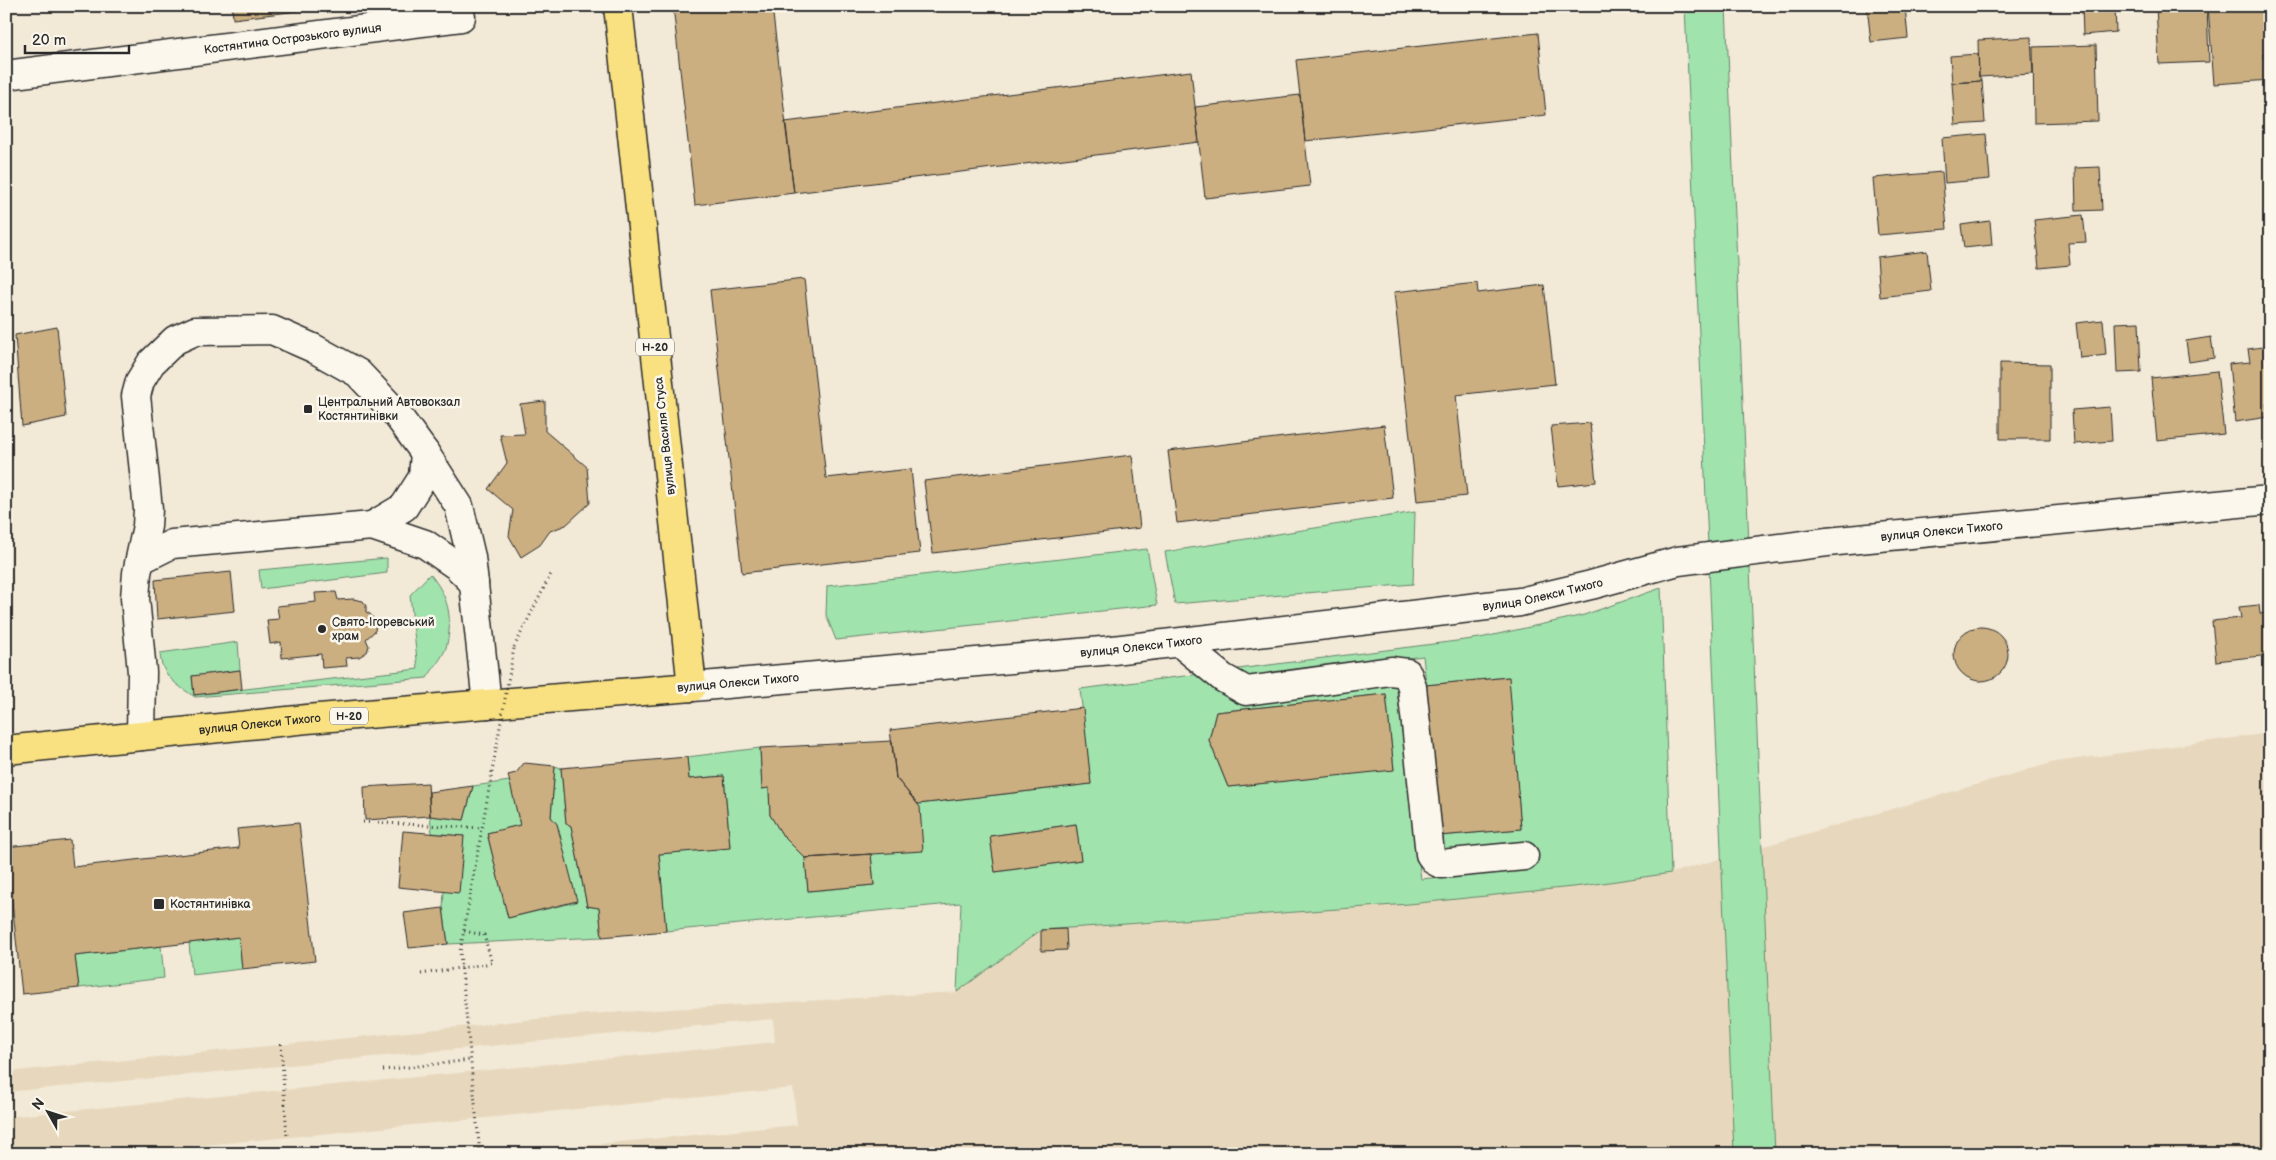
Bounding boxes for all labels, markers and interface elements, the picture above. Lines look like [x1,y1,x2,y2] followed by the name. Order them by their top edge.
[203,20,383,57] street label: Костянтина Острозького вулиця
[25,22,129,54] scale bar
[32,31,66,50] text: 20 m
[636,338,674,356] road number: Н-20
[651,376,679,496] street label: вулиця Василя Стуса
[318,395,460,424] place label: Центральний Автовокзал Костянтинівки
[302,403,314,415] marker: Центральний Автовокзал Костянтинівки
[1880,518,2003,544] street label: вулиця Олекси Тихого
[1482,575,1604,614] street label: вулиця Олекси Тихого
[332,615,435,644] place label: Свято-Ігоревський храм
[316,623,328,635] marker: Свято-Ігоревський храм
[1080,632,1203,660] street label: вулиця Олекси Тихого
[676,670,800,696] street label: вулиця Олекси Тихого
[330,708,368,724] road number: Н-20
[198,710,321,738] street label: вулиця Олекси Тихого
[152,897,166,911] marker: Костянтинівка
[170,897,251,912] place label: Костянтинівка
[22,1088,72,1138] north arrow
[28,1095,48,1114] text: N

